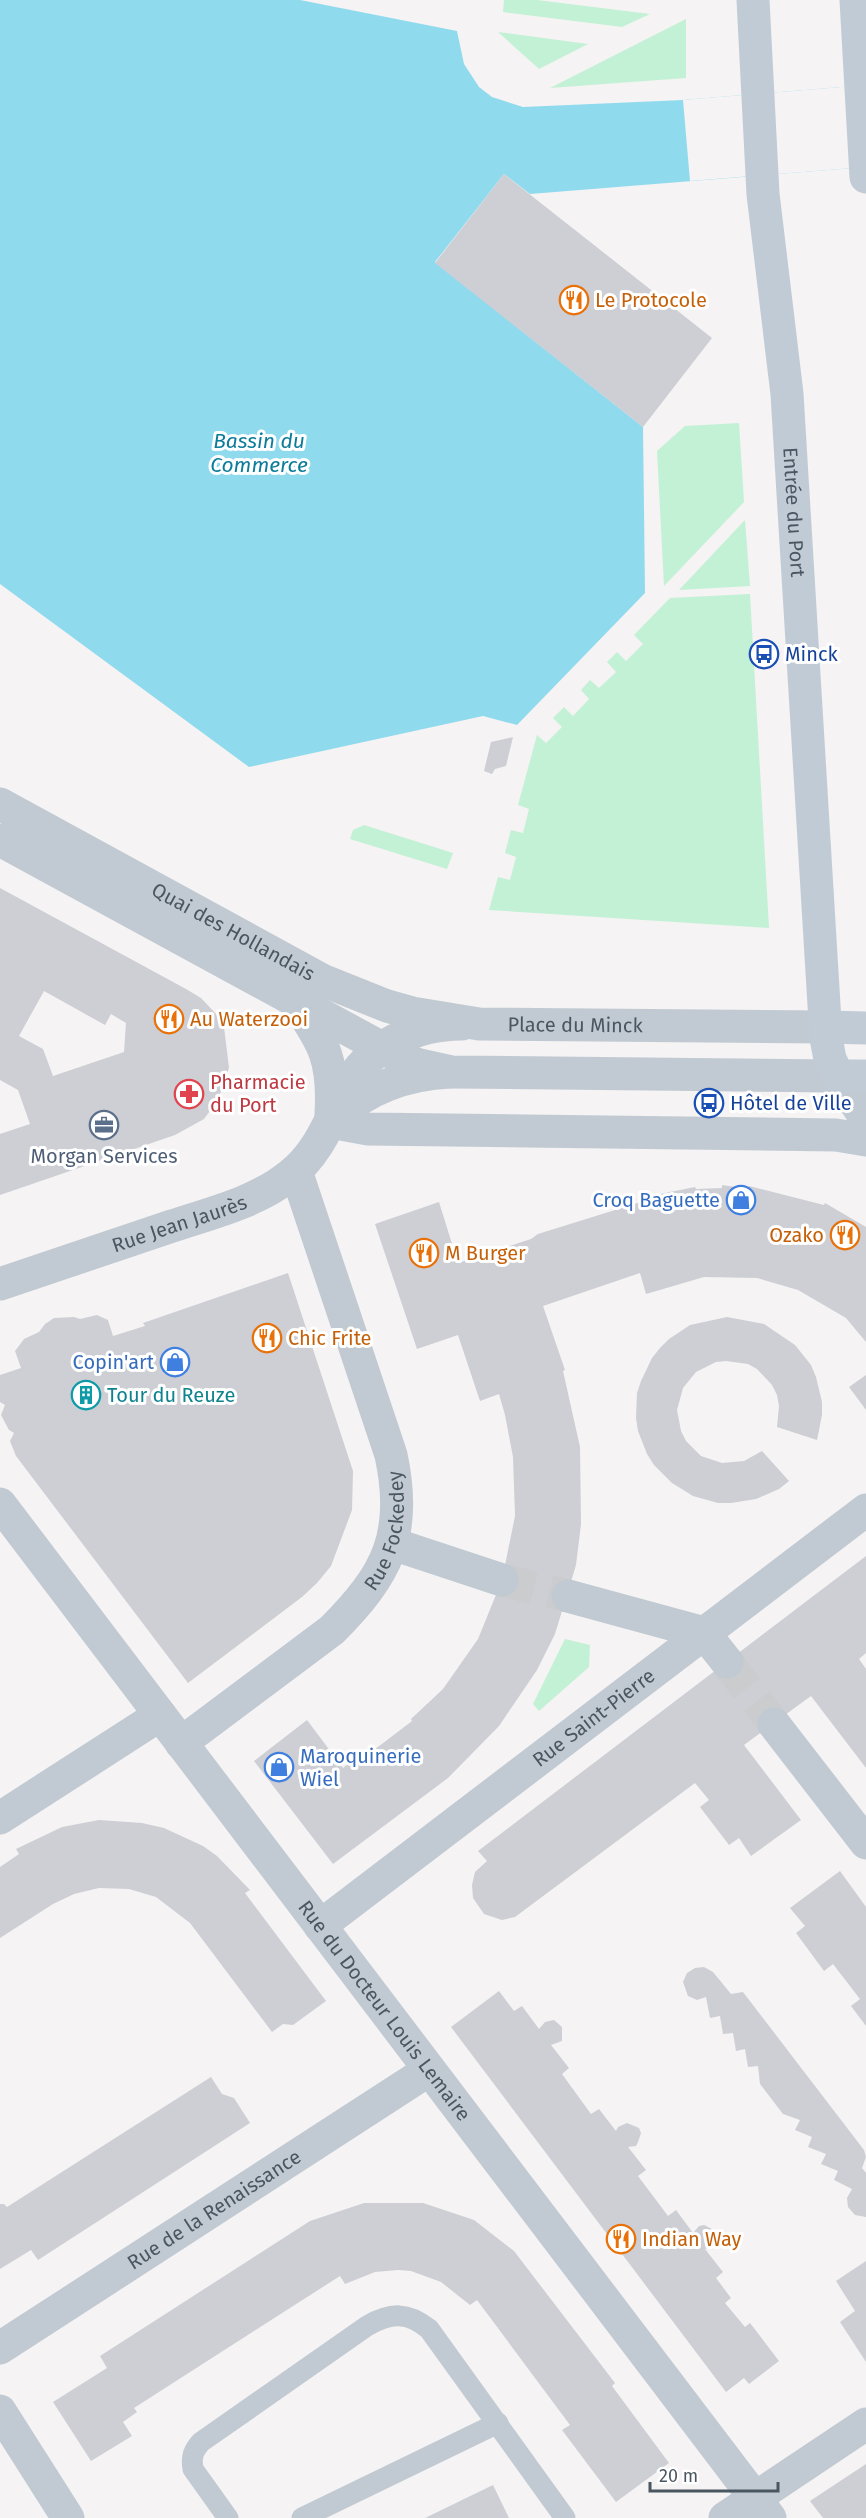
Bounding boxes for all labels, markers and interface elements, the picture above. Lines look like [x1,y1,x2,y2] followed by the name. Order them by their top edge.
[558,284,590,316] restaurant icon: Le Protocole
[595,288,707,312] place label: Le Protocole
[210,428,308,478] water label: Bassin du Commerce
[778,446,810,579] street label: Entrée du Port
[748,638,780,670] bus stop icon: Minck
[785,642,838,666] place label: Minck
[148,877,319,986] street label: Quai des Hollandais
[153,1003,185,1035] restaurant icon: Au Waterzooi
[190,1007,308,1031] place label: Au Waterzooi
[507,1012,644,1037] street label: Place du Minck
[210,1070,306,1117] place label: Pharmacie du Port
[173,1078,205,1110] pharmacy icon: Pharmacie du Port
[693,1087,725,1119] bus stop icon: Hôtel de Ville
[730,1091,852,1115] place label: Hôtel de Ville
[88,1109,120,1141] office icon: Morgan Services
[31,1144,177,1168] place label: Morgan Services
[725,1184,757,1216] shop icon: Croq Baguette
[592,1188,720,1212] place label: Croq Baguette
[109,1190,250,1257] street label: Rue Jean Jaurès
[829,1219,861,1251] restaurant icon: Ozako
[769,1223,824,1247] place label: Ozako
[408,1237,440,1269] restaurant icon: M Burger
[445,1241,526,1265] place label: M Burger
[251,1322,283,1354] restaurant icon: Chic Frite
[288,1326,372,1350] place label: Chic Frite
[159,1346,191,1378] shop icon: Copin'art
[73,1350,155,1374] place label: Copin'art
[70,1379,102,1411] building icon: Tour du Reuze
[107,1383,235,1407] place label: Tour du Reuze
[359,1469,409,1595] street label: Rue Fockedey
[528,1663,660,1772] street label: Rue Saint-Pierre
[300,1744,421,1791] place label: Maroquinerie Wiel
[263,1751,295,1783] shop icon: Maroquinerie Wiel
[293,1895,476,2126] street label: Rue du Docteur Louis Lemaire
[123,2144,305,2274] street label: Rue de la Renaissance
[605,2223,637,2255] restaurant icon: Indian Way
[642,2227,742,2251] place label: Indian Way
[650,2455,778,2493] scale bar
[659,2465,698,2487] text: 20 m

